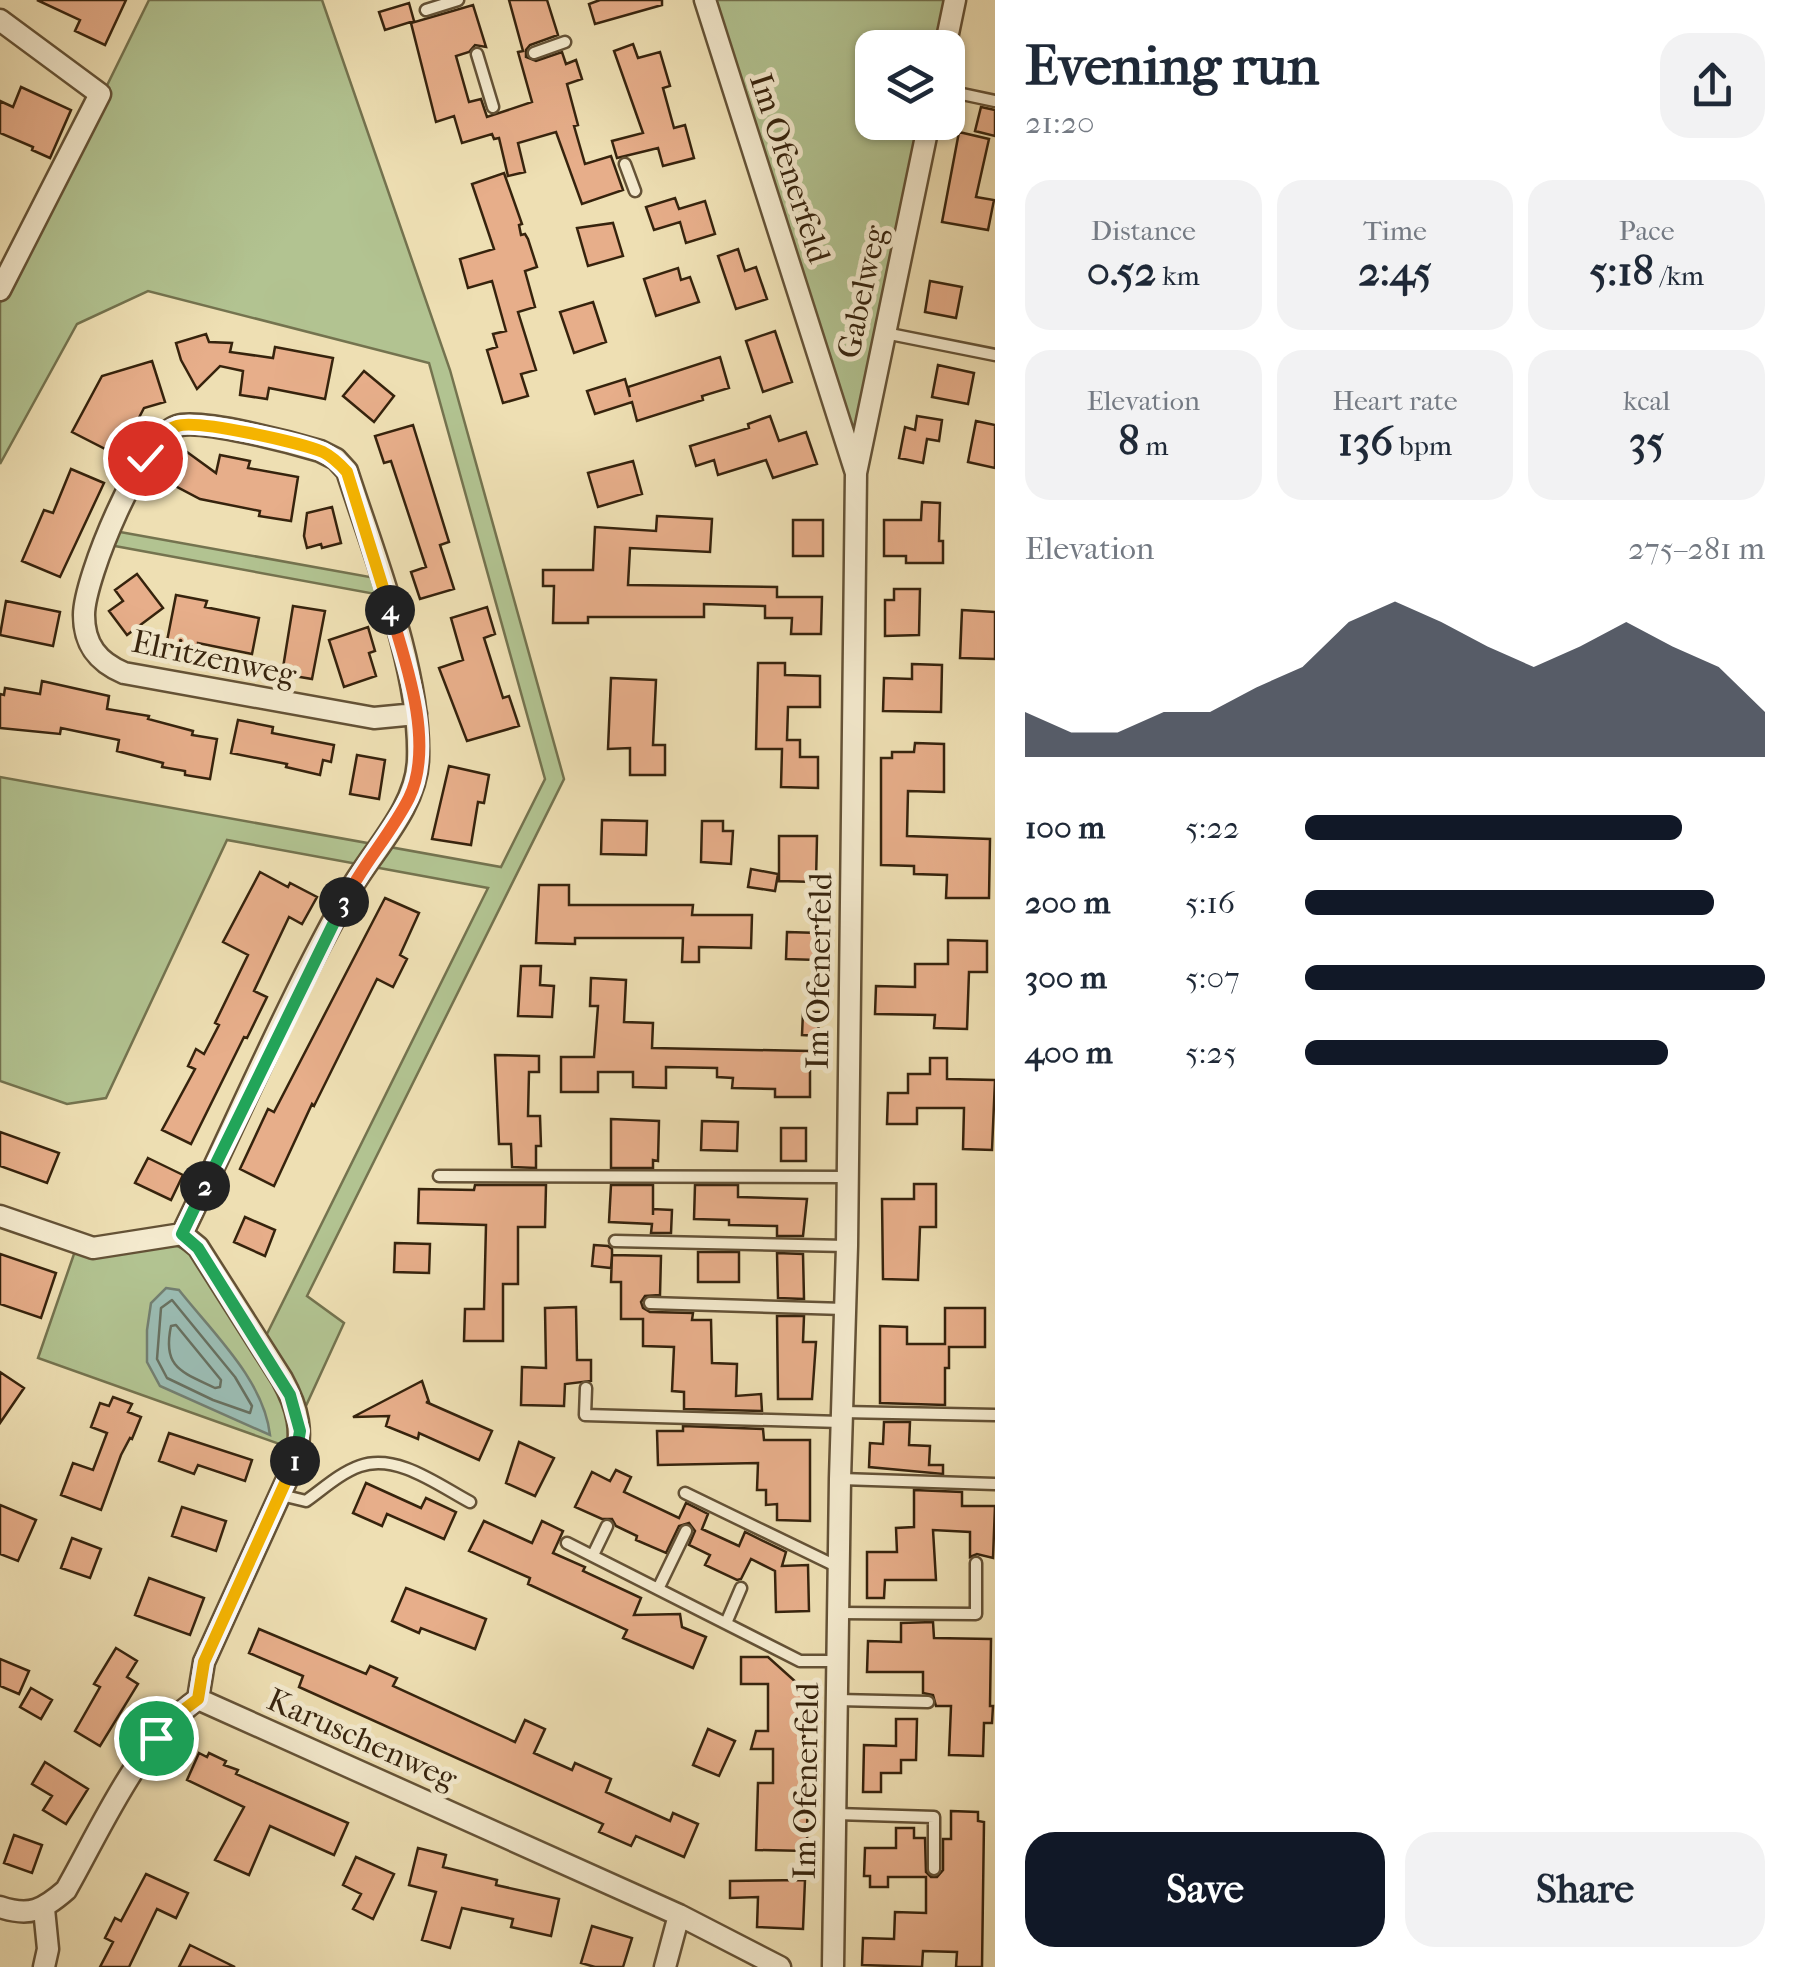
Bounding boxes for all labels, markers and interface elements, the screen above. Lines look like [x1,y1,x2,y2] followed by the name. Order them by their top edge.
[855,30,965,140] map controls
[855,30,965,140] button: layers
[1660,33,1765,138] button: share
[1025,34,1319,98] text: Evening run
[742,69,838,268] street label: Im Ofenerfeld
[1025,104,1095,141] text: 21:20
[1091,214,1196,247] text: Distance
[1363,214,1427,247] text: Time
[1619,214,1675,247] text: Pace
[830,221,894,362] street label: Gabelweg
[1087,247,1156,296] text: 0.52
[1358,247,1432,296] text: 2:45
[1589,247,1654,296] text: 5:18
[1156,259,1200,292] text: km
[1654,259,1704,292] text: /km
[1087,384,1200,417] text: Elevation
[1332,384,1458,417] text: Heart rate
[1623,384,1670,417] text: kcal
[103,416,188,501] pin
[1118,417,1139,466] text: 8
[1338,417,1393,466] text: 136
[1629,417,1664,466] text: 35
[1139,429,1169,462] text: m
[1393,429,1452,462] text: bpm
[118,431,173,486] icon: check
[1025,530,1154,567] text: Elevation
[1628,530,1765,567] text: 275–281 m
[365,585,415,635] pin: 4
[382,593,398,626] text: 4
[129,623,300,694] street label: Elritzenweg
[1025,809,1105,846] text: 100 m
[1185,809,1239,846] text: 5:22
[799,872,839,1070] street label: Im Ofenerfeld
[319,877,369,927] pin: 3
[1025,884,1110,921] text: 200 m
[1185,884,1235,921] text: 5:16
[338,885,350,918] text: 3
[1025,959,1107,996] text: 300 m
[1185,959,1240,996] text: 5:07
[1025,1034,1113,1071] text: 400 m
[1185,1034,1237,1071] text: 5:25
[180,1161,230,1211] pin: 2
[198,1169,212,1202] text: 2
[270,1436,320,1486] pin: 1
[290,1444,300,1477] text: 1
[261,1681,463,1798] street label: Karuschenweg
[786,1682,826,1880] street label: Im Ofenerfeld
[114,1696,199,1781] pin
[129,1711,184,1766] icon: arrive
[1025,1832,1385,1947] button: Save
[1405,1832,1765,1947] button: Share

